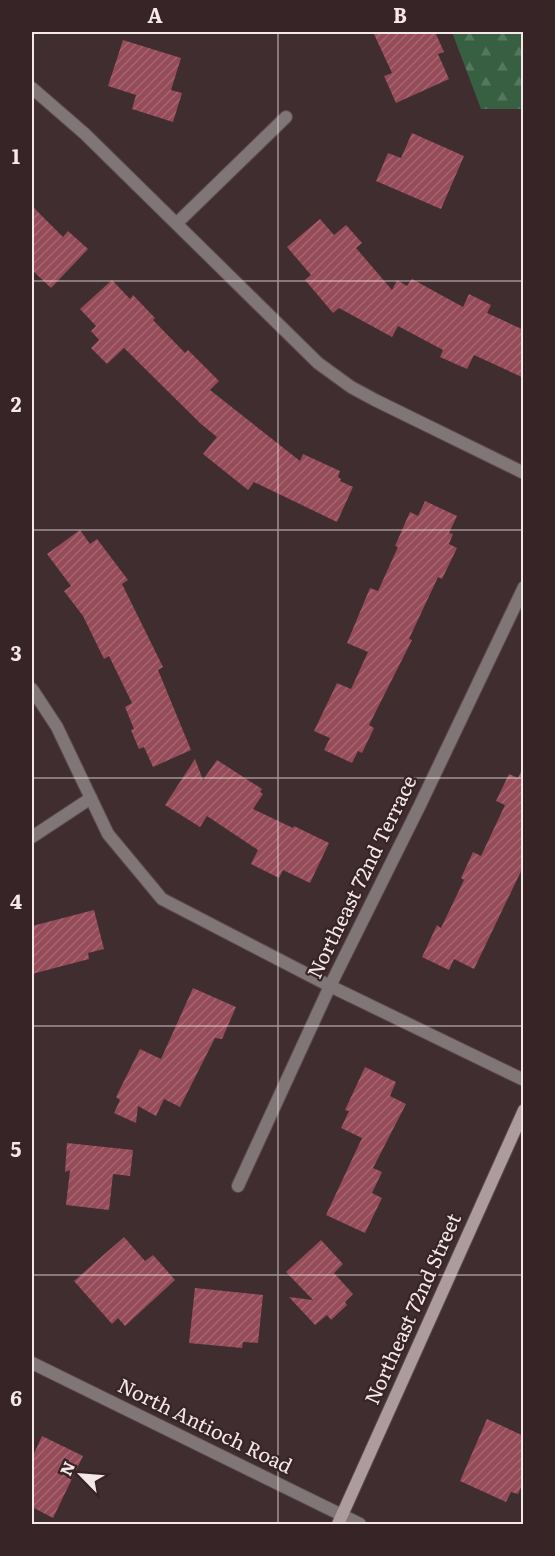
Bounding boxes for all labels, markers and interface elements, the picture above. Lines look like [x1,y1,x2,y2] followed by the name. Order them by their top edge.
[147,0,163,29] text: A
[393,0,407,29] text: B
[12,140,20,170] text: 1
[11,388,22,418] text: 2
[10,637,22,667] text: 3
[298,769,423,983] street label: Northeast 72nd Terrace
[10,885,22,915] text: 4
[11,1133,22,1163] text: 5
[355,1208,467,1409] street label: Northeast 72nd Street
[113,1369,298,1480] street label: North Antioch Road
[10,1382,22,1412] text: 6
[51,1445,111,1505] north arrow
[53,1457,80,1479] text: N

